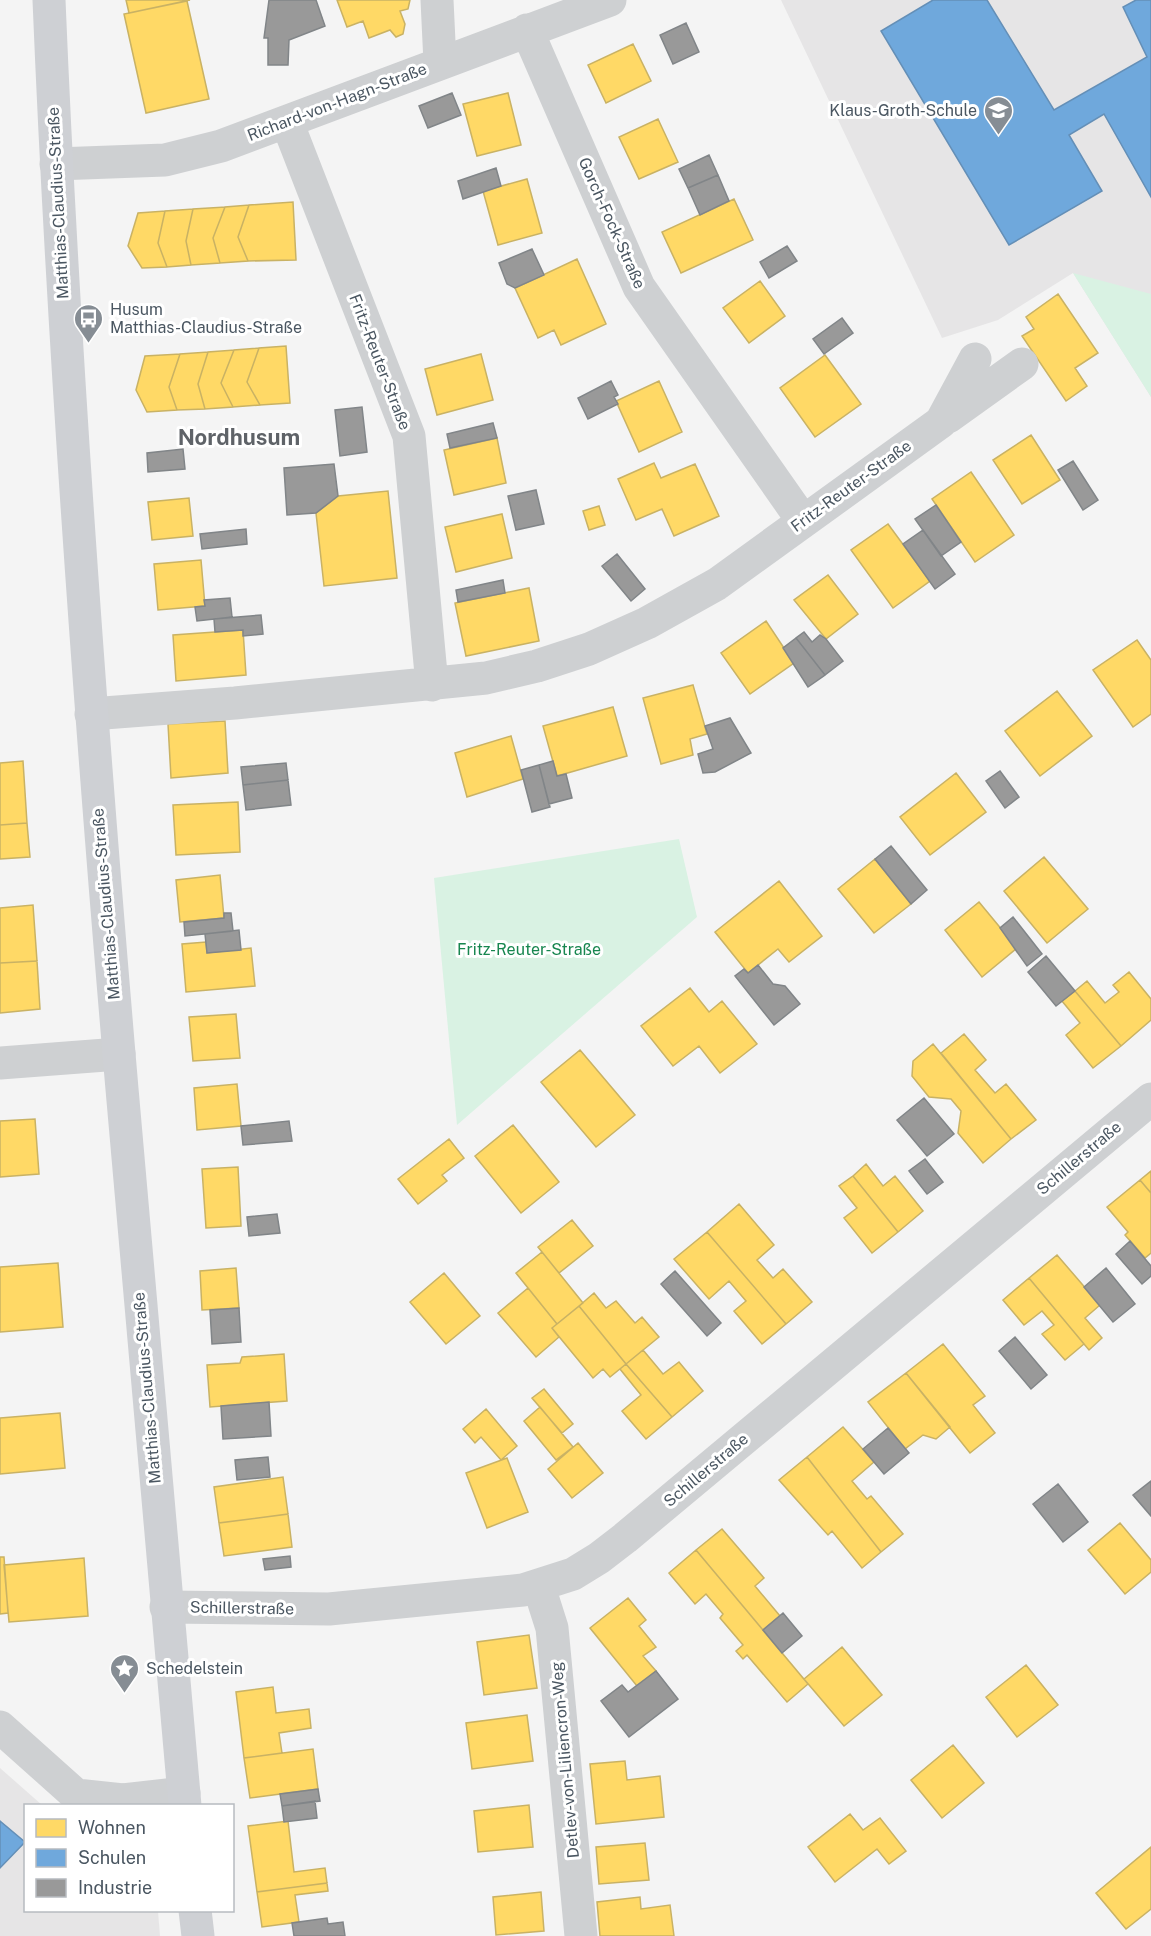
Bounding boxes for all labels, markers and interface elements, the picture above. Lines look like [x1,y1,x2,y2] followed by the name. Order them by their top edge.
[245,59,429,145] street label: Richard-von-Hagn-Straße
[982,94,1014,136] school or university icon: Klaus-Groth-Schule
[829,101,977,120] place label: Klaus-Groth-Schule
[43,107,73,299] street label: Matthias-Claudius-Straße
[574,154,650,292] street label: Gorch-Fock-Straße
[345,291,415,433] street label: Fritz-Reuter-Straße
[110,300,302,337] place label: Husum Matthias-Claudius-Straße
[73,302,105,344] bus stop icon: Husum Matthias-Claudius-Straße
[178,424,300,450] district label: Nordhusum
[787,436,915,536] street label: Fritz-Reuter-Straße
[88,807,124,1001] street label: Matthias-Claudius-Straße
[457,940,601,959] park label: Fritz-Reuter-Straße
[1033,1117,1125,1199] street label: Schillerstraße
[129,1291,165,1485] street label: Matthias-Claudius-Straße
[660,1429,752,1511] street label: Schillerstraße
[190,1598,294,1618] street label: Schillerstraße
[109,1652,141,1694] place icon: Schedelstein
[146,1659,243,1678] place label: Schedelstein
[547,1661,583,1859] street label: Detlev-von-Liliencron-Weg
[24,1804,234,1912] legend
[78,1817,146,1838] text: Wohnen
[78,1847,146,1868] text: Schulen
[78,1877,152,1898] text: Industrie

